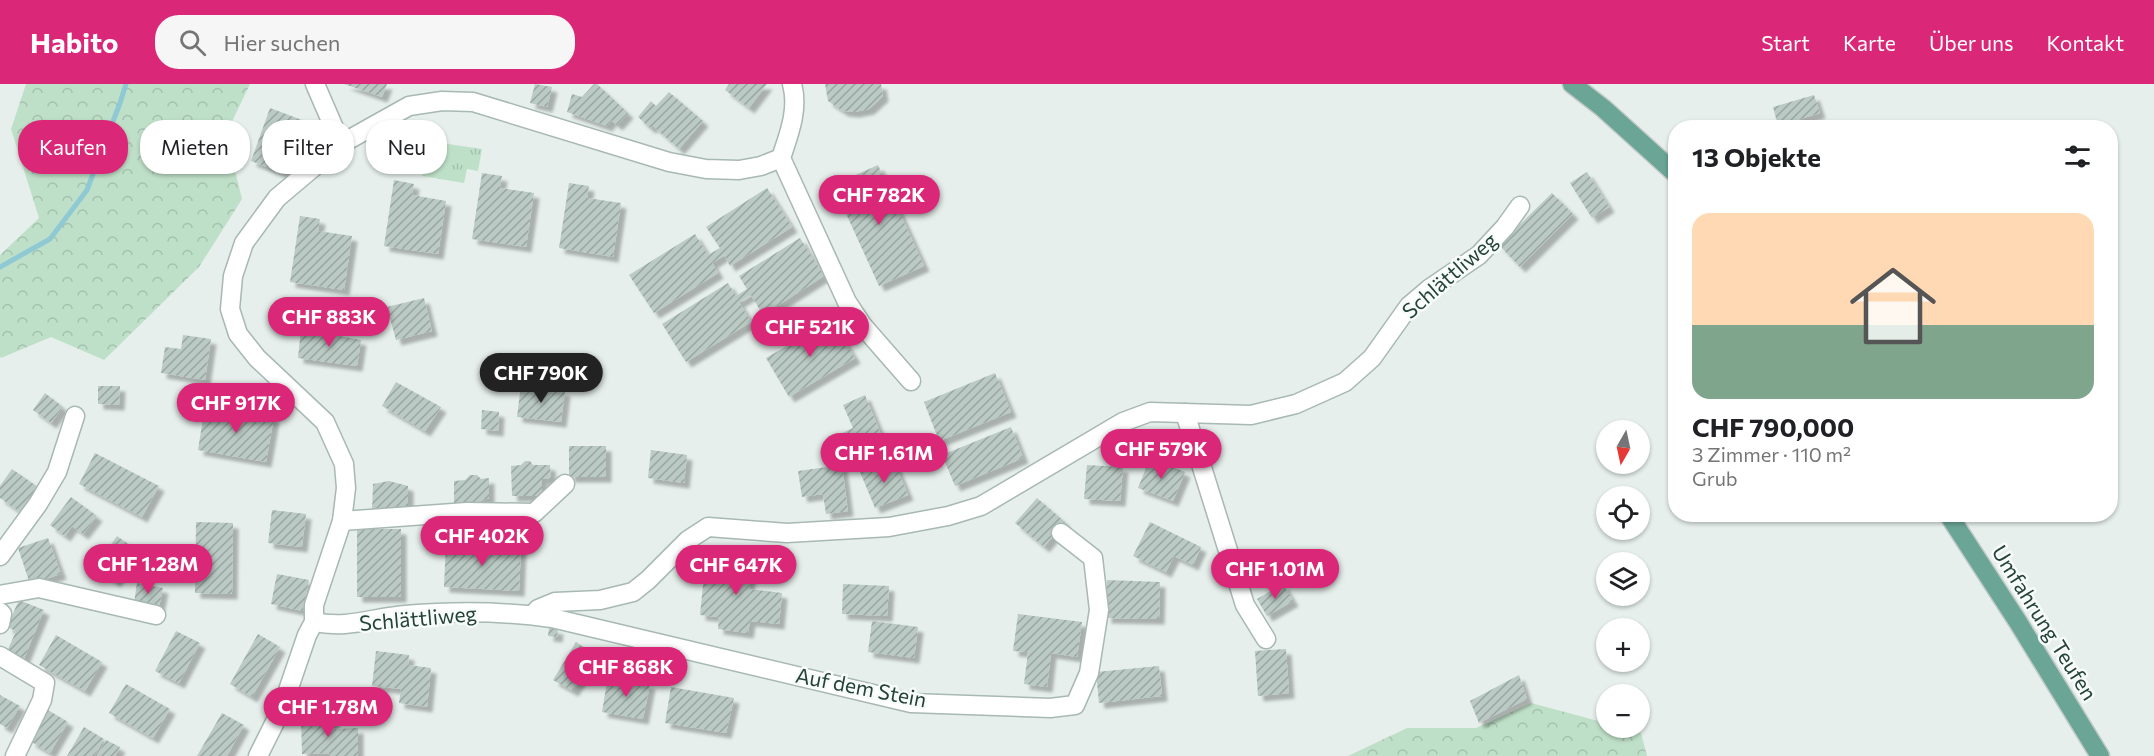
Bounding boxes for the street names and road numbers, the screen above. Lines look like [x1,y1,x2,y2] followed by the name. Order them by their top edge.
[1396,227,1502,323] street label: Schlättliweg
[1988,540,2103,704] street label: Umfahrung Teufen
[358,600,478,635] street label: Schlättliweg
[794,662,929,711] street label: Auf dem Stein

